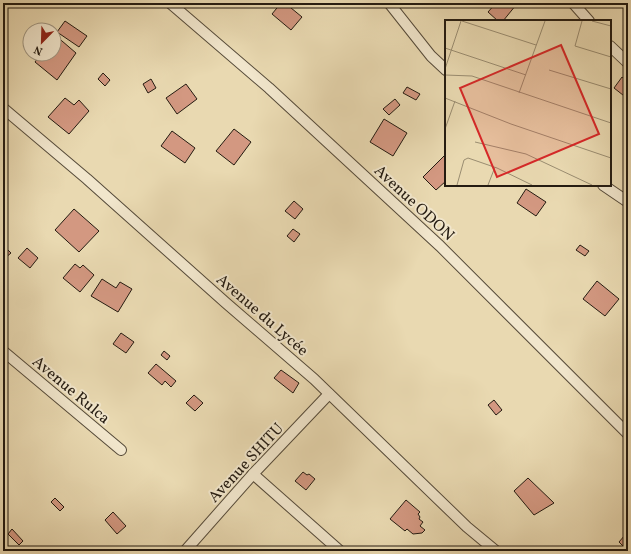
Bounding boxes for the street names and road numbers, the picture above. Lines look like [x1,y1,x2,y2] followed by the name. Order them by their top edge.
[369,160,459,247] street label: Avenue ODON
[211,269,312,362] street label: Avenue du Lycée
[27,351,114,430] street label: Avenue Rulca
[204,418,289,508] street label: Avenue SHITU

